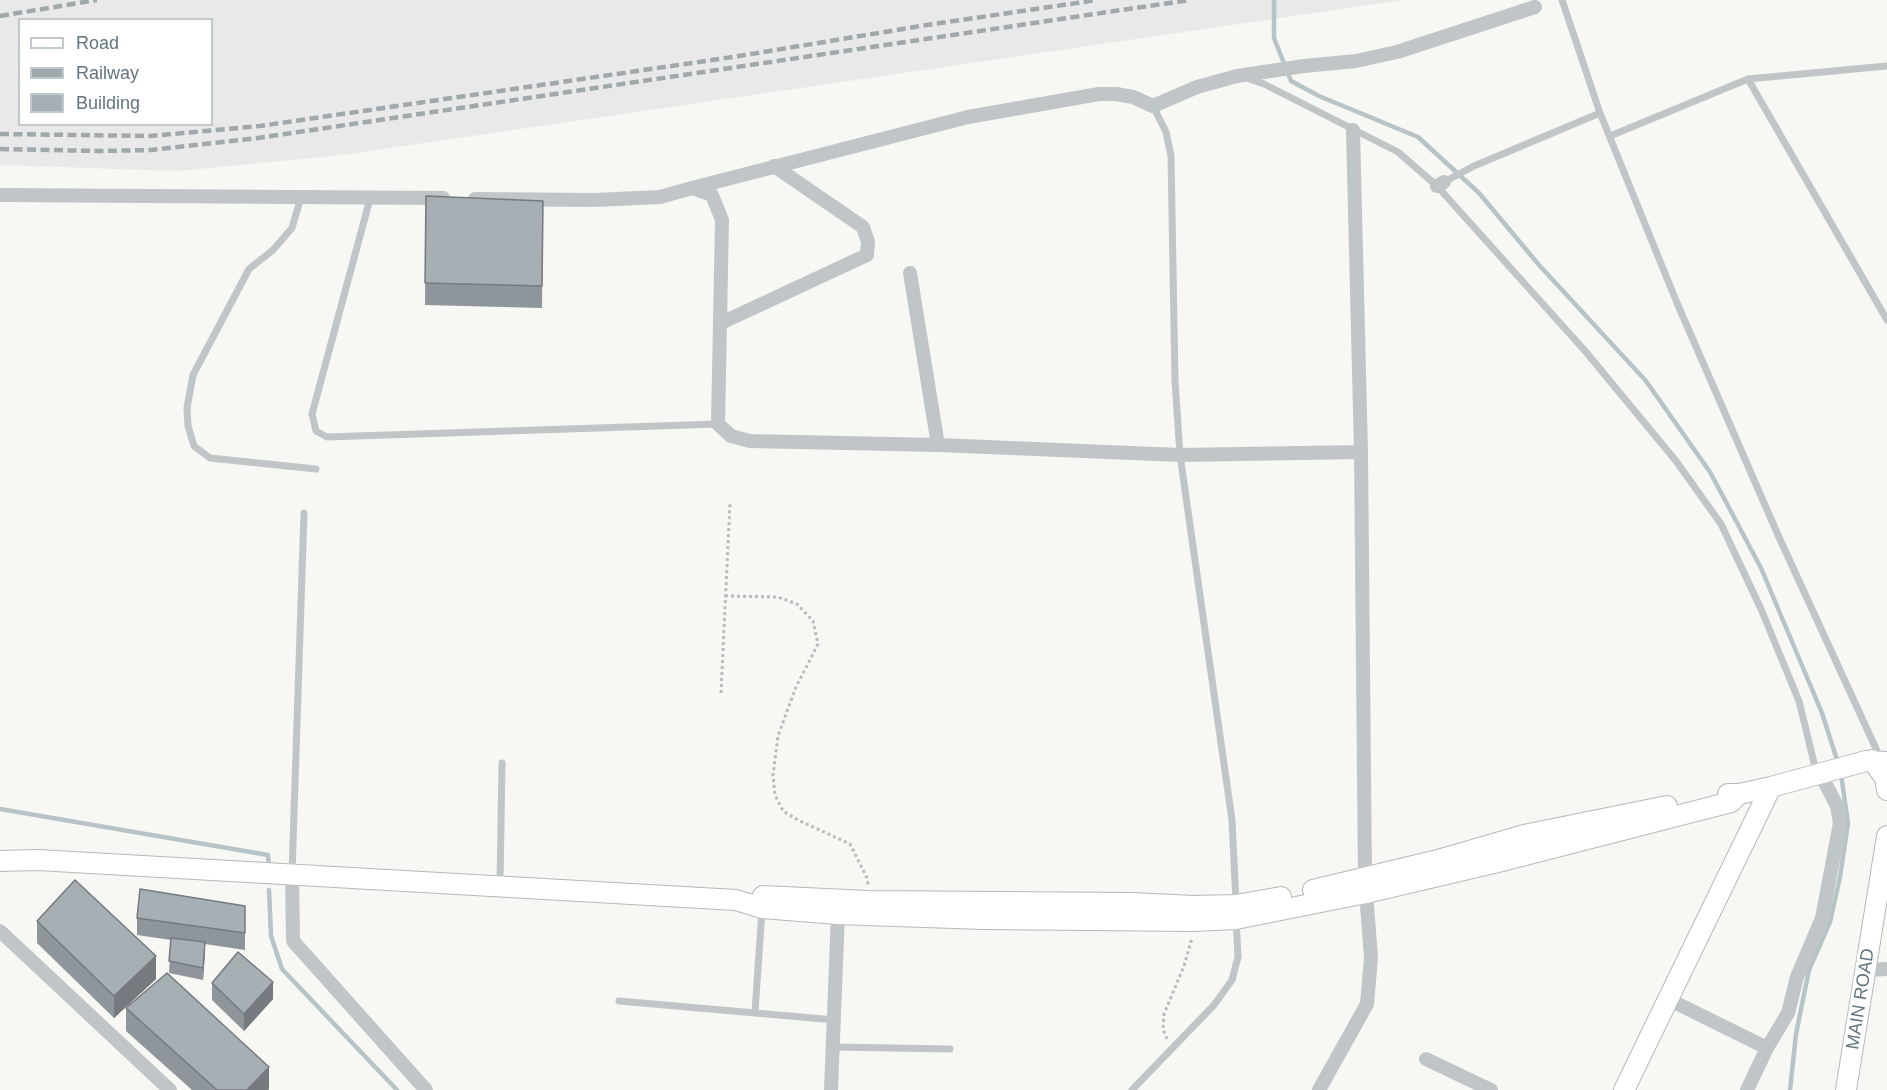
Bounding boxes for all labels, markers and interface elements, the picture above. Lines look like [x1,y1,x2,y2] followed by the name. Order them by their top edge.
[18,18,213,126] legend
[76,33,119,53] text: Road
[76,63,139,83] text: Railway
[76,93,140,113] text: Building
[1842,947,1880,1051] street label: MAIN ROAD

